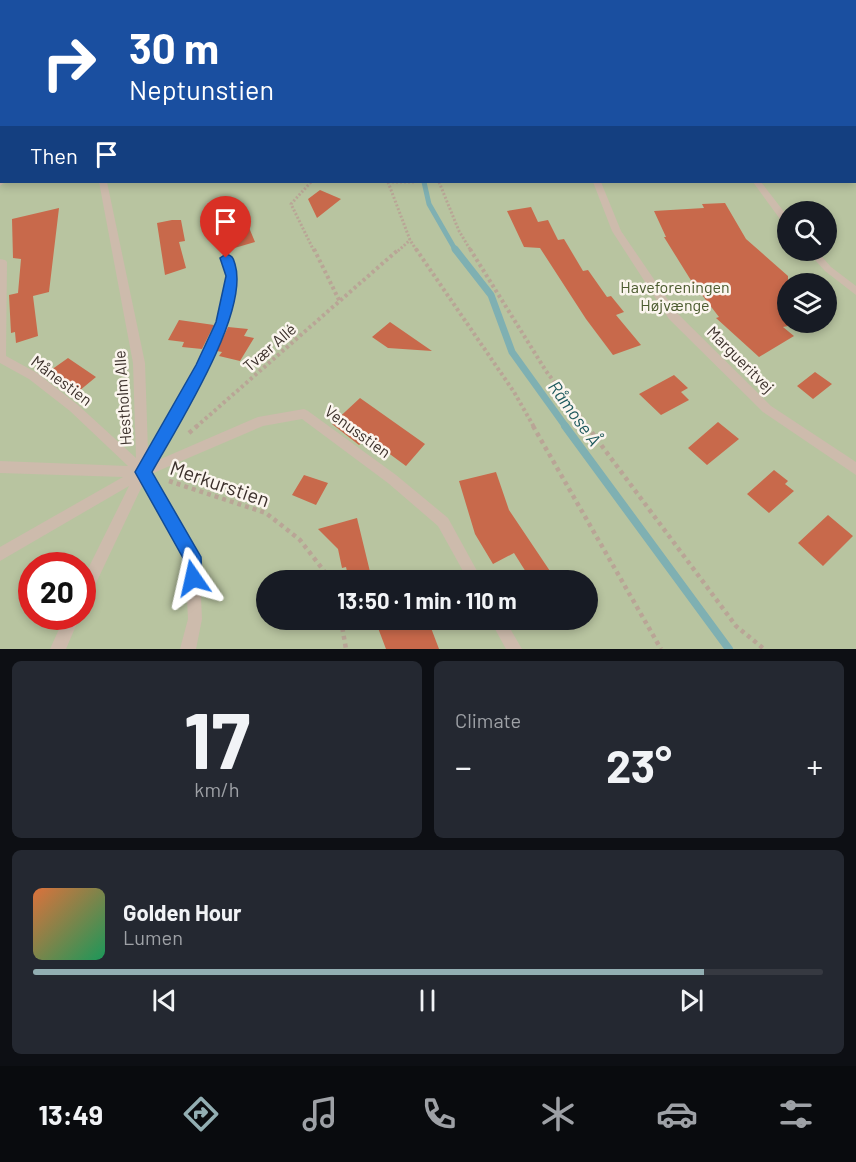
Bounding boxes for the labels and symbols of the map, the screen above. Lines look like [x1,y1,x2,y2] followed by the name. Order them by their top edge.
[200,196,251,258] pin
[620,277,730,314] park label: Haveforeningen Højvænge
[239,319,299,375] street label: Tvær Allé
[704,322,778,396] street label: Margueritvej
[109,350,135,446] street label: Hestholm Alle
[28,351,96,409] street label: Månestien
[544,376,606,450] water label: Råmose Å
[321,401,395,461] street label: Venusstien
[167,455,273,511] street label: Merkurstien
[161,546,225,610] position arrow
[18,552,96,630] speed limit sign: 20

